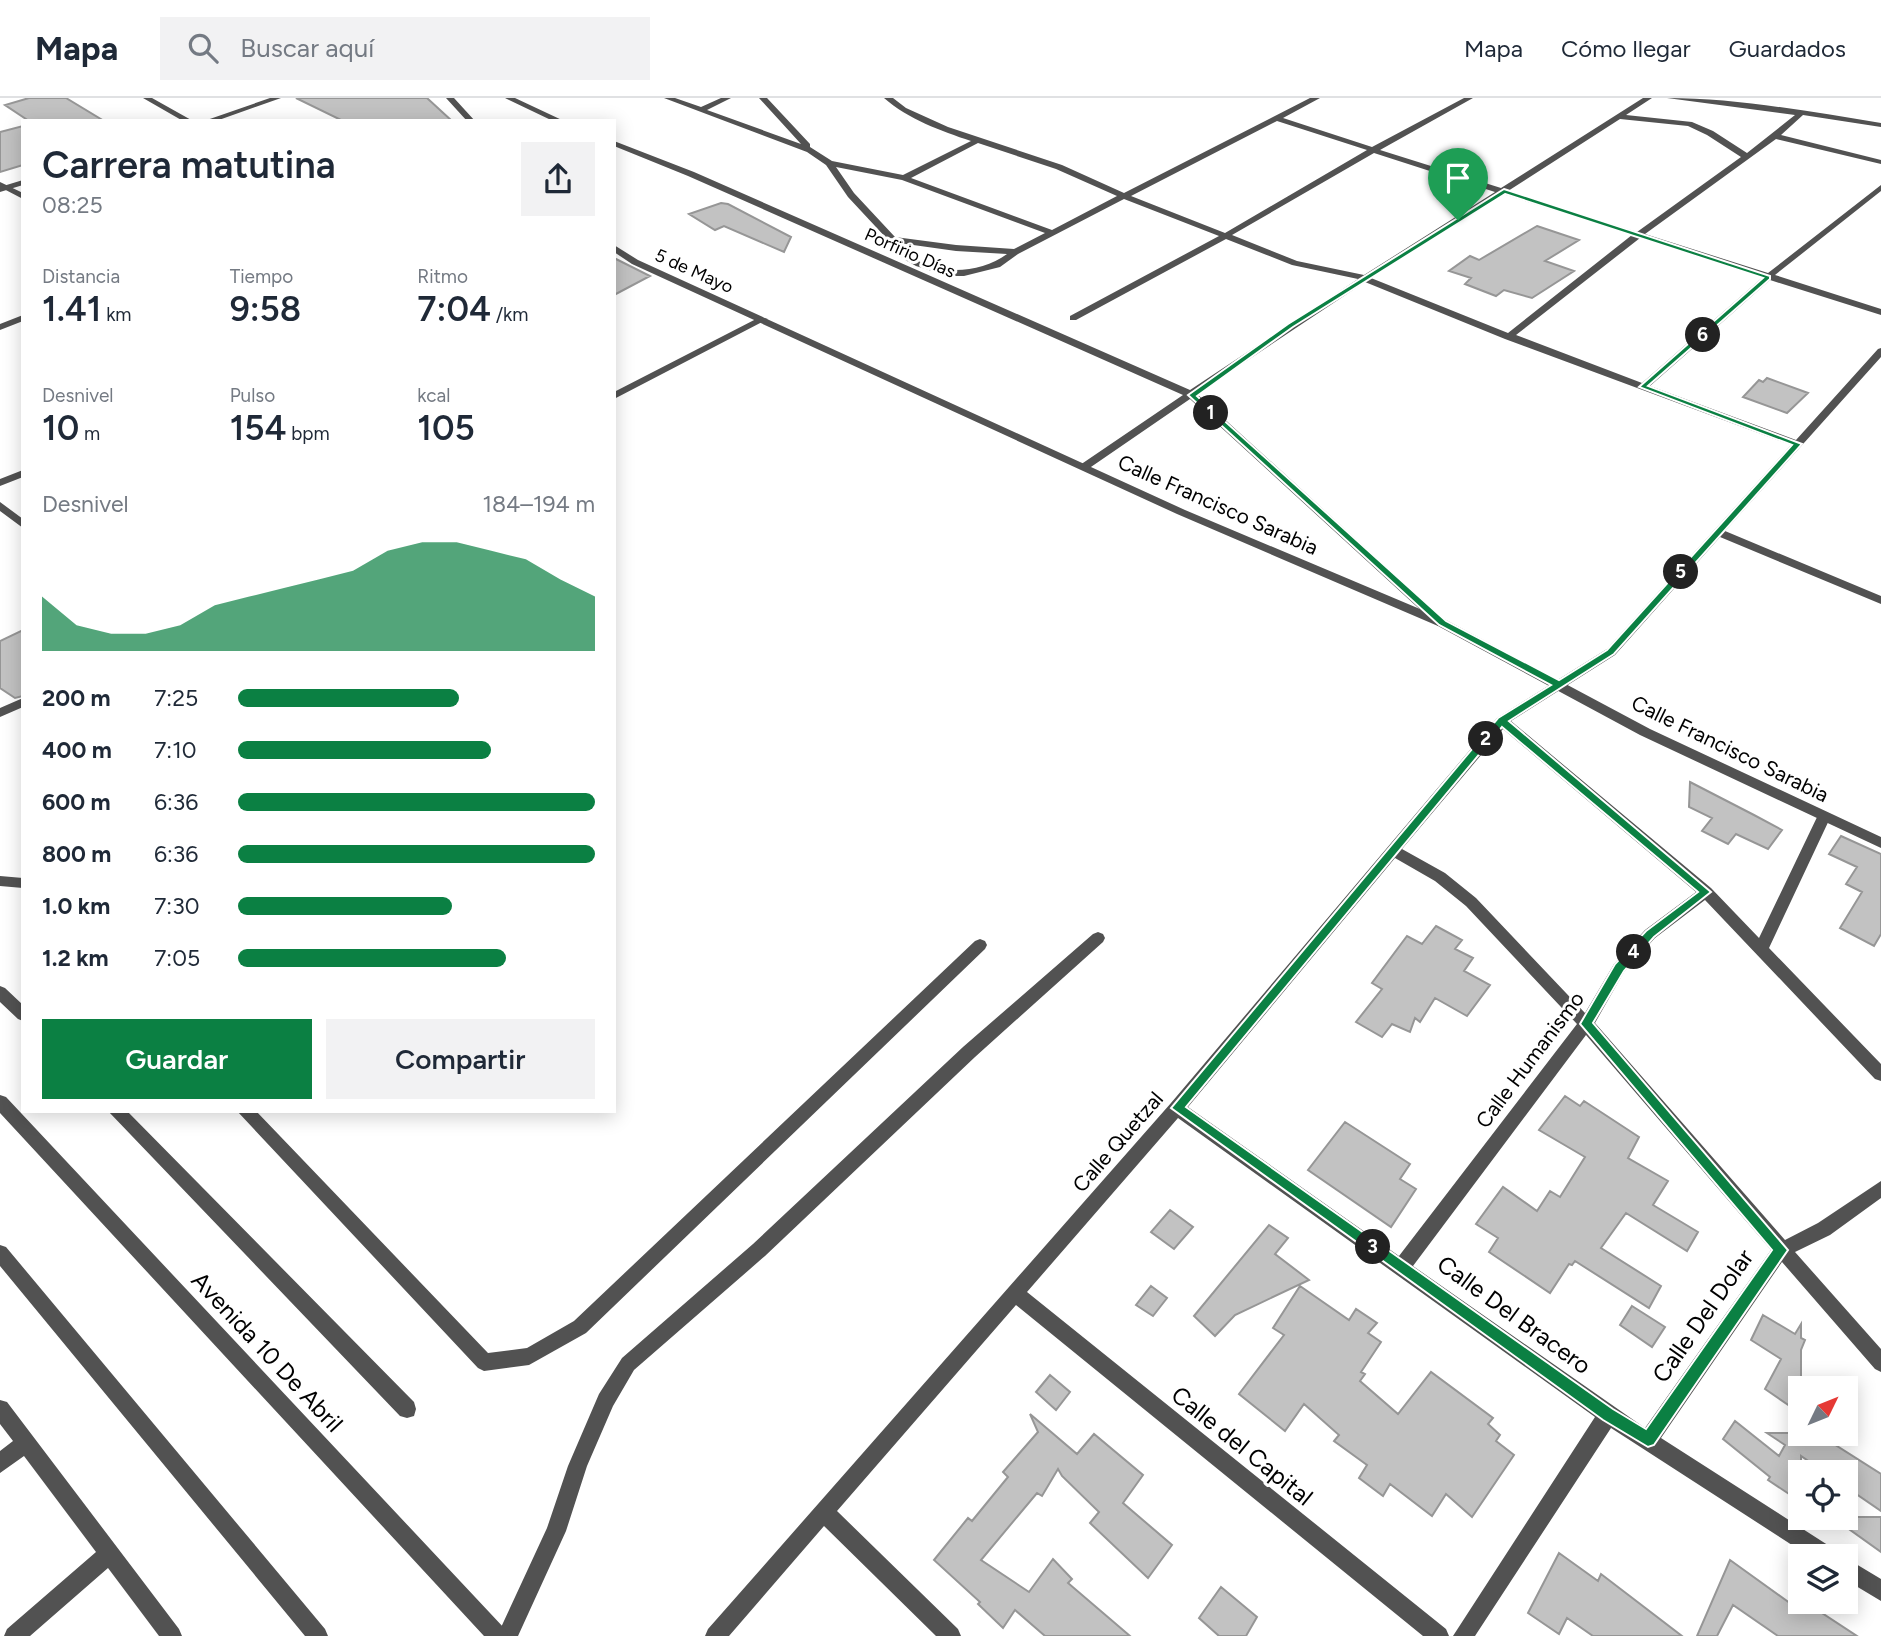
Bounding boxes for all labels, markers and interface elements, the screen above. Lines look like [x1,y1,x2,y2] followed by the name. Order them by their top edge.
[160,17,650,80] search box
[35,29,118,68] text: Mapa
[184,29,222,67] icon: search
[240,32,374,64] text: Buscar aquí
[1464,34,1523,63] text: Mapa
[1561,34,1691,63] text: Cómo llegar
[1729,34,1846,63] text: Guardados
[42,142,336,188] text: Carrera matutina
[521,142,595,216] button: share
[1428,148,1488,220] pin
[1439,159,1477,197] icon: arrive
[42,191,103,219] text: 08:25
[861,223,959,283] street label: Porfirio Días
[651,244,737,298] street label: 5 de Mayo
[42,265,120,288] text: Distancia
[230,265,293,288] text: Tiempo
[417,265,468,288] text: Ritmo
[42,288,101,330] text: 1.41
[230,288,301,330] text: 9:58
[417,288,491,330] text: 7:04
[101,303,132,326] text: km
[491,303,528,326] text: /km
[1686,317,1720,352] pin: 6
[1697,323,1708,346] text: 6
[42,384,114,407] text: Desnivel
[230,384,275,407] text: Pulso
[417,384,451,407] text: kcal
[1194,396,1228,430] pin: 1
[1206,401,1215,424] text: 1
[42,407,79,449] text: 10
[230,407,287,449] text: 154
[417,407,475,449] text: 105
[79,422,100,445] text: m
[287,422,330,445] text: bpm
[1114,449,1322,560] street label: Calle Francisco Sarabia
[42,490,129,518] text: Desnivel
[482,490,595,518] text: 184–194 m
[1664,554,1698,589] pin: 5
[1675,560,1686,583] text: 5
[42,684,111,712] text: 200 m
[154,684,198,712] text: 7:25
[1627,690,1833,807] street label: Calle Francisco Sarabia
[1468,722,1504,756] pin: 2
[1480,727,1491,750] text: 2
[42,736,112,764] text: 400 m
[154,736,196,764] text: 7:10
[42,788,111,816] text: 600 m
[154,788,198,816] text: 6:36
[42,840,111,868] text: 800 m
[154,840,198,868] text: 6:36
[42,892,110,920] text: 1.0 km
[154,892,199,920] text: 7:30
[1616,934,1652,970] pin: 4
[1627,940,1640,963] text: 4
[42,944,109,972] text: 1.2 km
[154,944,200,972] text: 7:05
[1470,987,1589,1133] street label: Calle Humanismo
[42,1019,312,1099] button: Guardar
[326,1019,595,1099] button: Compartir
[1067,1086,1168,1197] street label: Calle Quetzal
[1356,1230,1390,1264] pin: 3
[1367,1235,1378,1258] text: 3
[1646,1243,1759,1388] street label: Calle Del Dolar
[1432,1249,1597,1380] street label: Calle Del Bracero
[186,1266,349,1438] street label: Avenida 10 De Abril
[1788,1376,1858,1446] north arrow
[1788,1376,1858,1614] map controls
[1166,1380,1319,1511] street label: Calle del Capital
[1788,1460,1858,1530] button: locate
[1788,1544,1858,1614] button: layers

